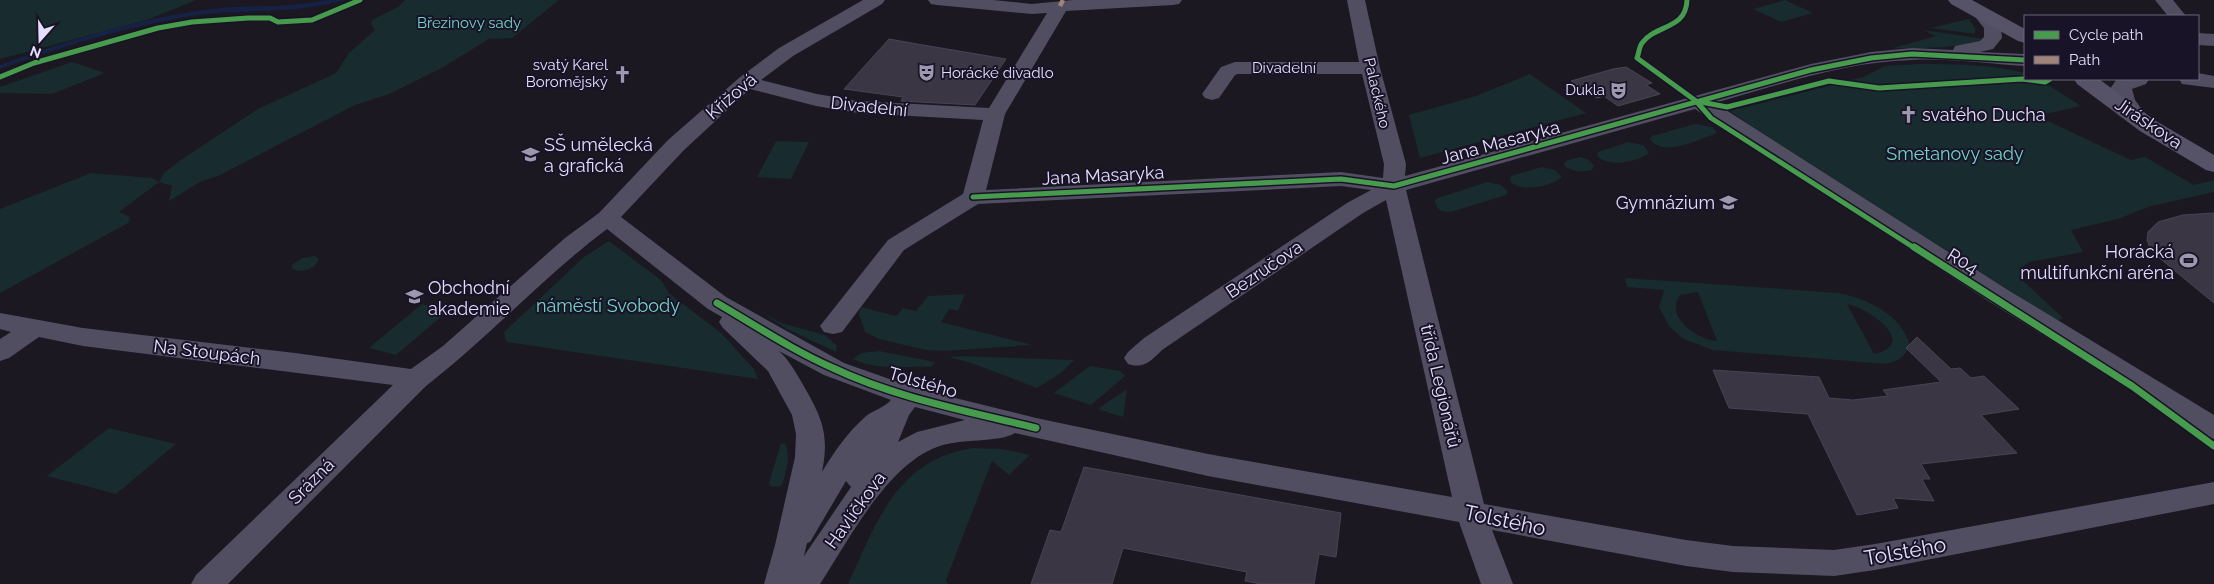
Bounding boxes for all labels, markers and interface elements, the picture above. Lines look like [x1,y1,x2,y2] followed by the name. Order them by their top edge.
[417,14,521,32] park label: Březinovy sady
[15,15,65,65] north arrow
[2024,15,2199,80] legend
[2069,26,2143,44] text: Cycle path
[28,43,43,62] text: N
[2069,51,2100,69] text: Path
[526,56,609,91] place label: svatý Karel Boromějský
[1360,56,1394,130] street label: Palackého
[1252,59,1317,77] street label: Divadelní
[917,63,937,83] theatre icon: Horácké divadlo
[612,64,632,84] church icon: svatý Karel Boromějský
[941,64,1054,82] place label: Horácké divadlo
[701,68,761,124] street label: Křížová
[1609,80,1629,100] theatre icon: Dukla
[1565,81,1605,99] place label: Dukla
[830,92,908,120] street label: Divadelní
[2112,93,2186,153] street label: Jiráskova
[1898,104,1918,124] church icon: svatého Ducha
[1922,104,2046,125] place label: svatého Ducha
[1438,116,1562,168] street label: Jana Masaryka
[544,133,653,176] place label: SŠ umělecká a grafická
[1886,143,2024,164] park label: Smetanovy sady
[520,144,540,164] school or university icon: SŠ umělecká a grafická
[1041,161,1165,189] street label: Jana Masaryka
[1616,192,1715,213] place label: Gymnázium
[1719,192,1739,212] school or university icon: Gymnázium
[1222,236,1306,302] street label: Bezručova
[2020,241,2174,283] place label: Horácká multifunkční aréna
[1944,243,1983,279] street label: R04
[2178,251,2198,271] sports icon: Horácká multifunkční aréna
[428,277,510,319] place label: Obchodní akademie
[404,287,424,307] school or university icon: Obchodní akademie
[536,295,680,316] park label: náměstí Svobody
[1417,322,1465,450] street label: třída Legionářů
[152,335,262,369] street label: Na Stoupách
[886,362,960,402] street label: Tolstého
[284,454,338,508] street label: Srázná
[820,468,890,552] street label: Havlíčkova
[1462,499,1548,541] street label: Tolstého
[1862,532,1948,570] street label: Tolstého

